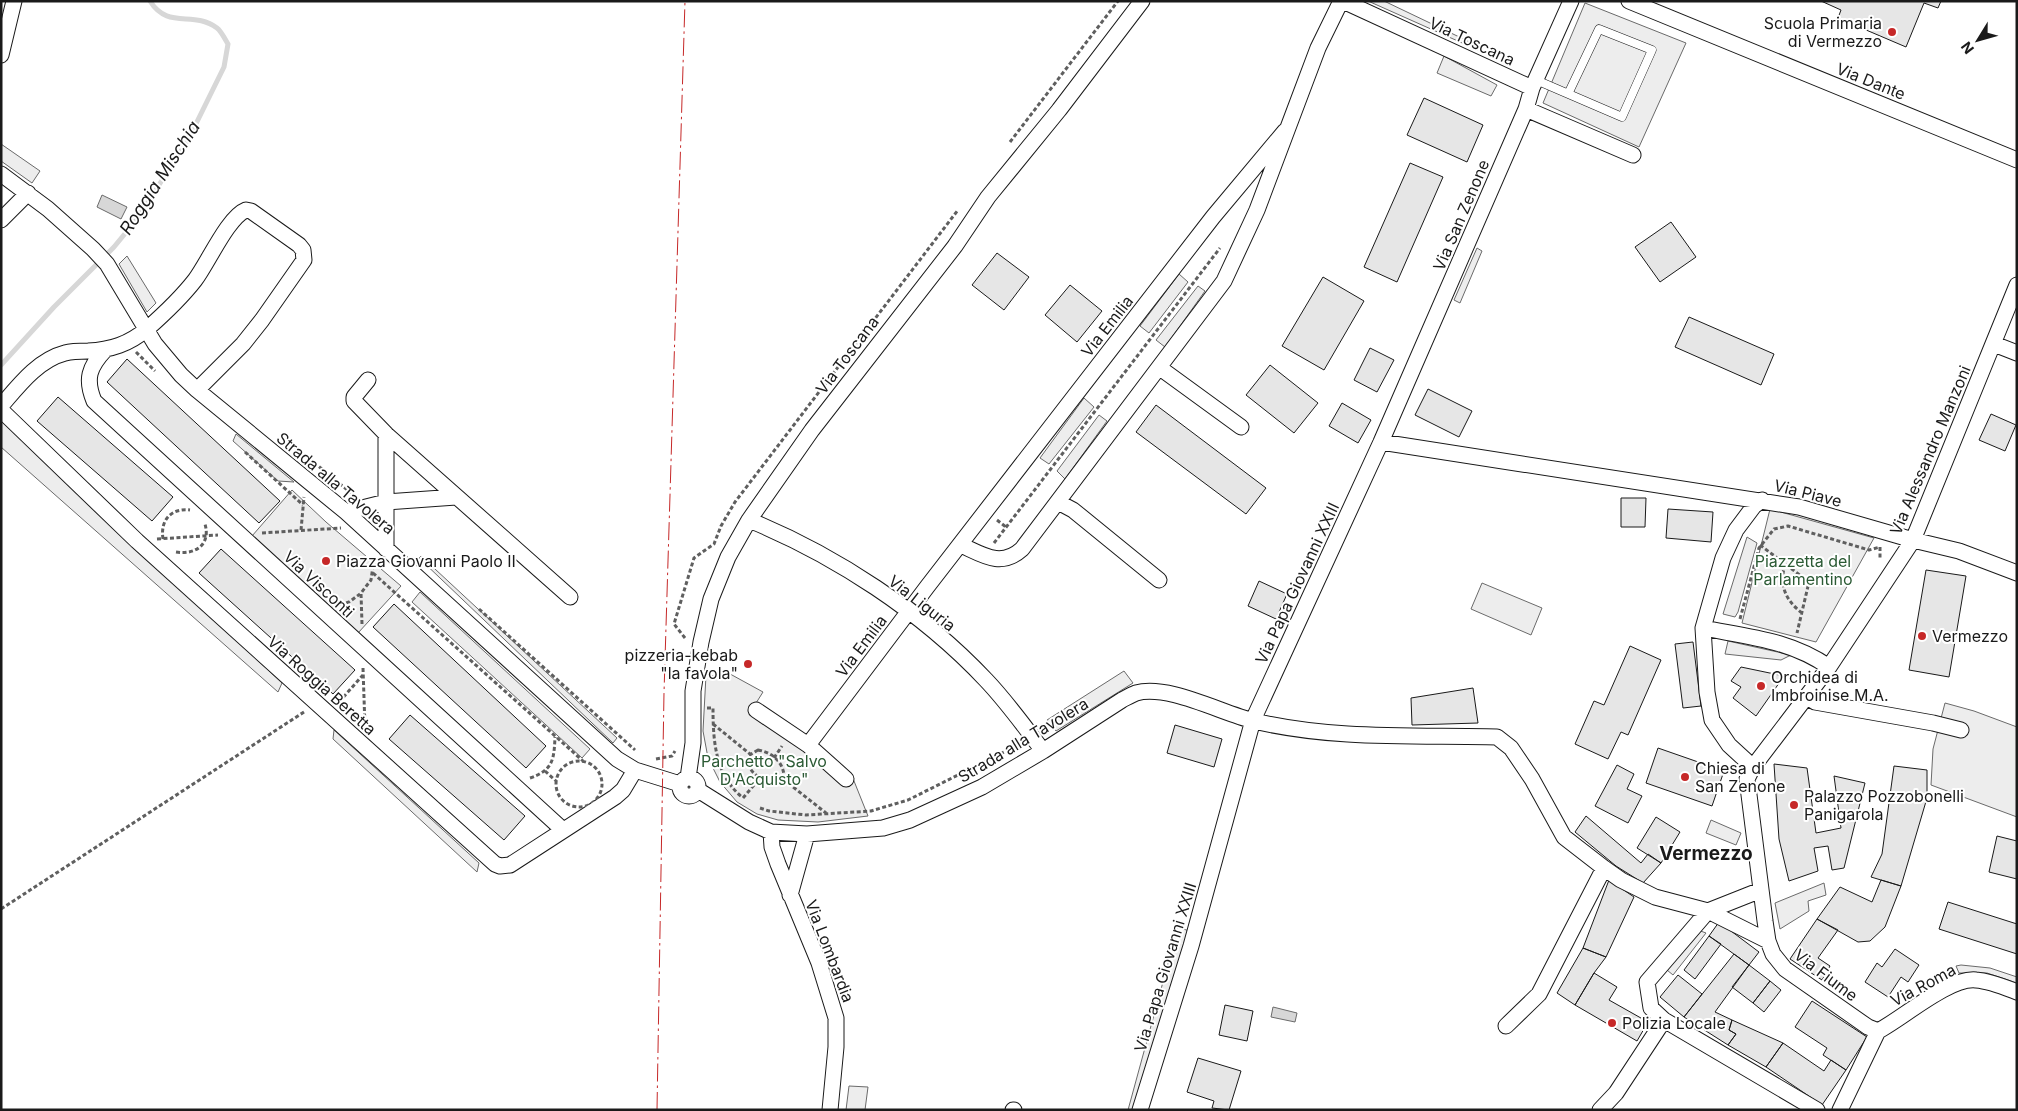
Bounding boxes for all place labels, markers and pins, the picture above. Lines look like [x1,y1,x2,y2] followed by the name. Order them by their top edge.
[1764,13,1882,51] place label: Scuola Primaria di Vermezzo
[1886,26,1898,38] marker: Scuola Primaria di Vermezzo
[336,551,516,571] place label: Piazza Giovanni Paolo II
[320,555,332,567] marker: Piazza Giovanni Paolo II
[1932,626,2008,646] place label: Vermezzo
[1916,630,1928,642] marker: Vermezzo
[625,645,738,683] place label: pizzeria-kebab "la favola"
[742,658,754,670] marker: pizzeria-kebab "la favola"
[1771,667,1889,705] place label: Orchidea di Imbroinise M.A.
[1755,680,1767,692] marker: Orchidea di Imbroinise M.A.
[1695,758,1785,796] place label: Chiesa di San Zenone
[1679,771,1691,783] marker: Chiesa di San Zenone
[1804,786,1964,824] place label: Palazzo Pozzobonelli Panigarola
[1788,799,1800,811] marker: Palazzo Pozzobonelli Panigarola
[1622,1013,1726,1033] place label: Polizia Locale
[1606,1017,1618,1029] marker: Polizia Locale

